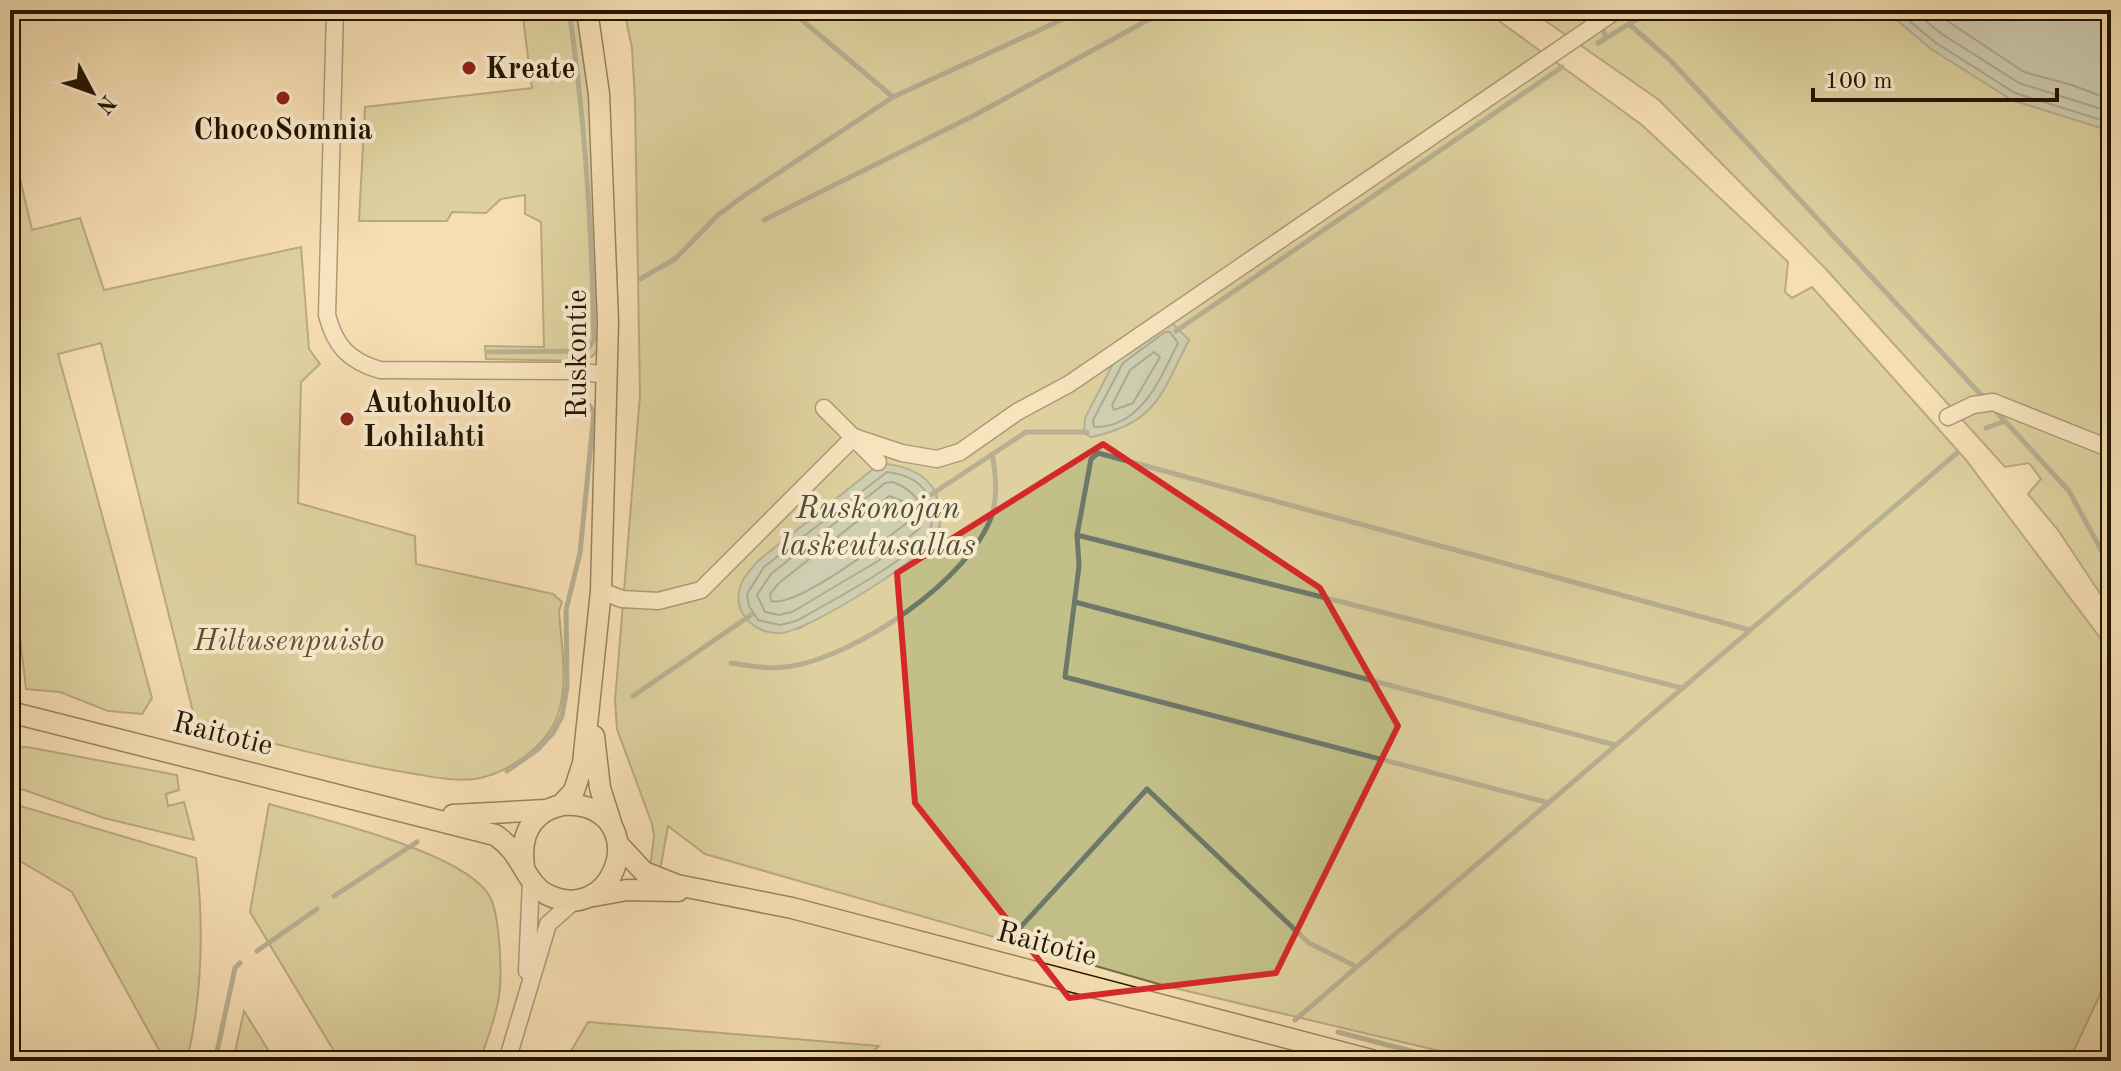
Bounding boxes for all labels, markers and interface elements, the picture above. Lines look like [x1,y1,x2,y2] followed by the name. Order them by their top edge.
[52,52,132,132] north arrow
[1813,52,2057,102] scale bar
[485,55,576,85] place label: Kreate
[460,59,478,77] marker: Kreate
[1825,70,1893,94] text: 100 m
[274,89,292,107] marker: ChocoSomnia
[92,90,119,118] text: N
[193,116,373,146] place label: ChocoSomnia
[563,289,593,419] street label: Ruskontie
[363,389,512,453] place label: Autohuolto Lohilahti
[338,410,356,428] marker: Autohuolto Lohilahti
[780,494,976,563] water label: Ruskonojan laskeutusallas
[193,627,384,657] park label: Hiltusenpuisto
[169,708,276,762] street label: Raitotie
[993,917,1100,973] street label: Raitotie

